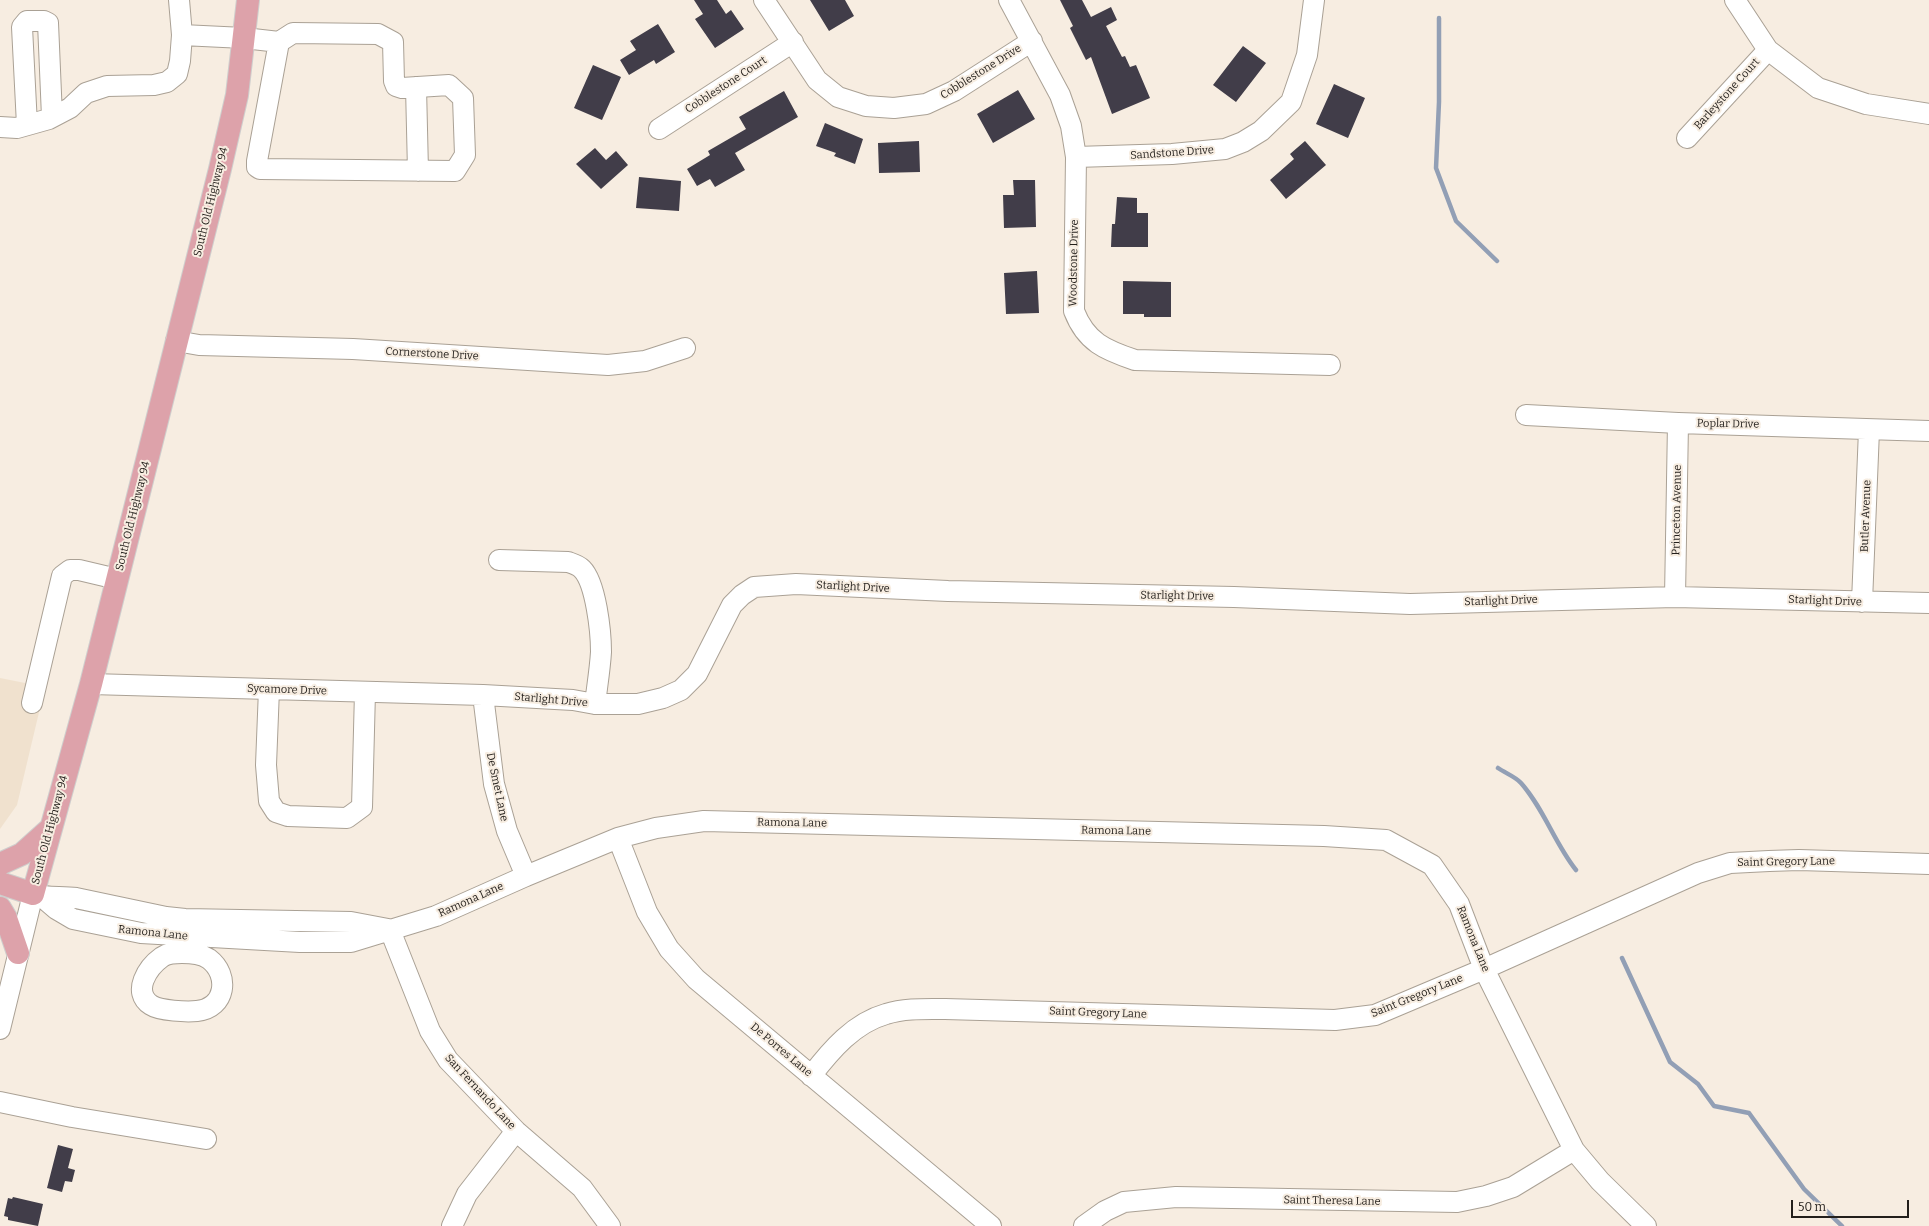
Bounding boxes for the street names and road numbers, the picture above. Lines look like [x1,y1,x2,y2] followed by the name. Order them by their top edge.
[938,42,1024,102] street label: Cobblestone Drive
[683,54,769,116] street label: Cobblestone Court
[1692,56,1762,132] street label: Barleystone Court
[1130,144,1214,162] street label: Sandstone Drive
[191,146,231,258] street label: South Old Highway 94
[1067,219,1081,307] street label: Woodstone Drive
[385,345,479,363] street label: Cornerstone Drive
[1697,417,1759,431] street label: Poplar Drive
[113,460,153,572] street label: South Old Highway 94
[1670,464,1684,556] street label: Princeton Avenue
[1858,480,1874,552] street label: Butler Avenue
[816,578,890,596] street label: Starlight Drive
[1140,589,1214,603] street label: Starlight Drive
[1464,593,1538,609] street label: Starlight Drive
[1788,593,1862,609] street label: Starlight Drive
[247,682,327,698] street label: Sycamore Drive
[514,690,588,710] street label: Starlight Drive
[483,751,511,823] street label: De Smet Lane
[29,774,71,886] street label: South Old Highway 94
[757,816,827,830] street label: Ramona Lane
[1081,824,1151,838] street label: Ramona Lane
[1737,855,1835,869] street label: Saint Gregory Lane
[436,880,506,920] street label: Ramona Lane
[1454,904,1492,974] street label: Ramona Lane
[117,923,189,943] street label: Ramona Lane
[1369,972,1465,1020] street label: Saint Gregory Lane
[1049,1005,1147,1021] street label: Saint Gregory Lane
[747,1020,815,1080] street label: De Porres Lane
[442,1052,518,1132] street label: San Fernando Lane
[1283,1194,1381,1208] street label: Saint Theresa Lane

